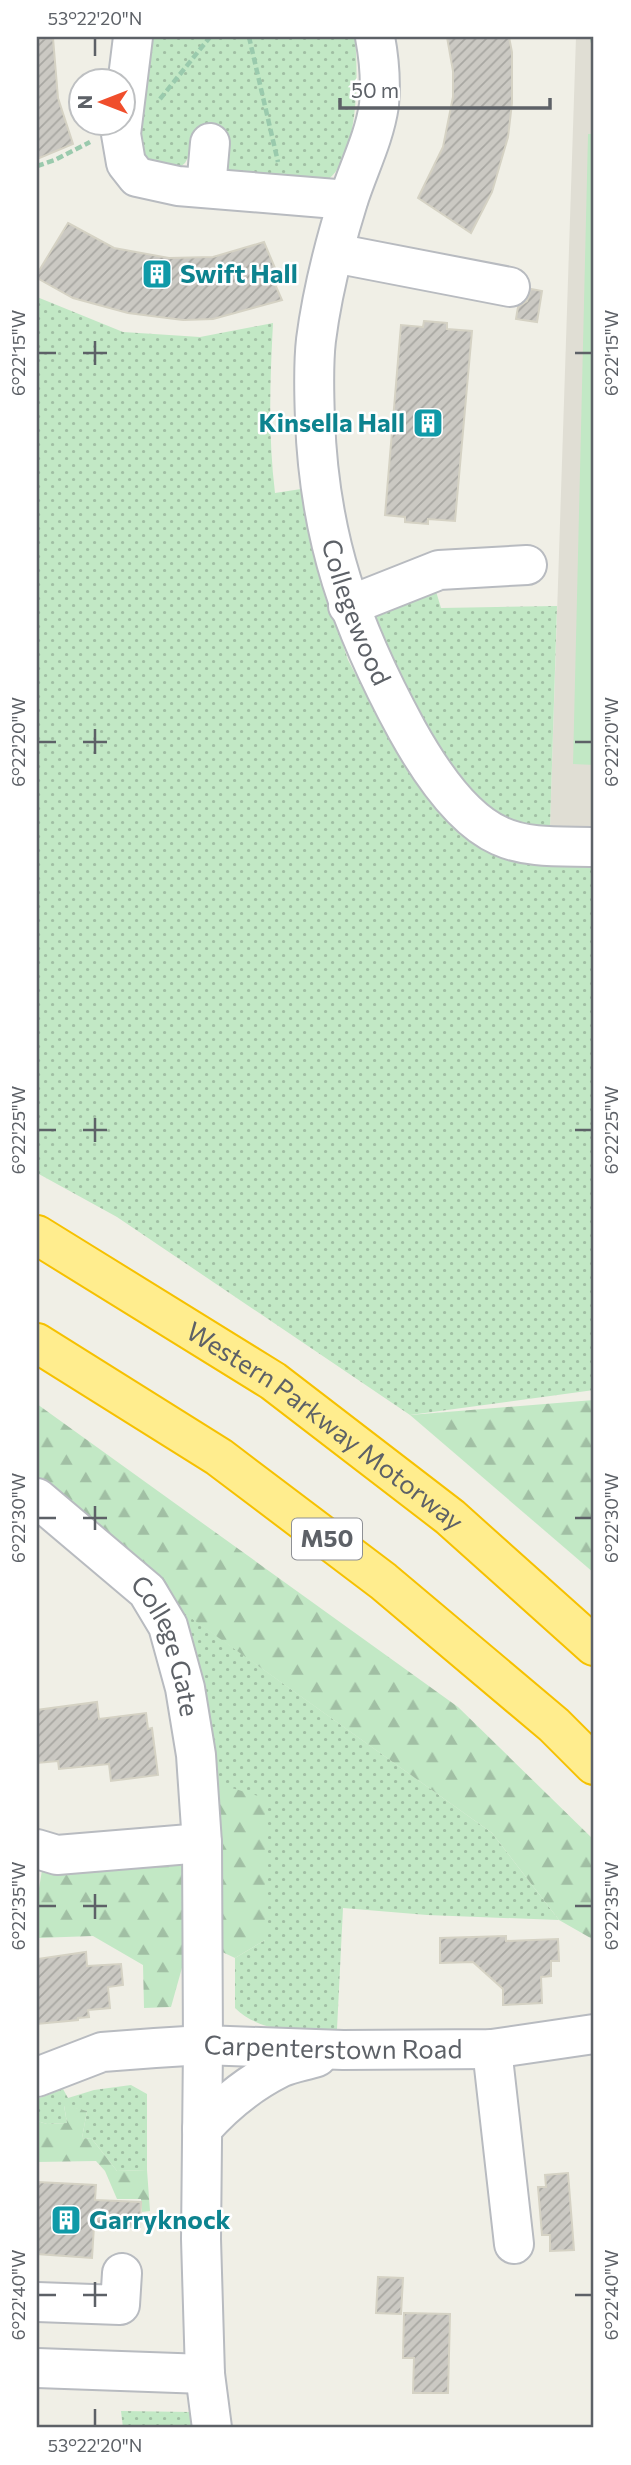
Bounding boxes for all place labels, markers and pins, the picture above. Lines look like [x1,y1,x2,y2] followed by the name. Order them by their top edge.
[140,257,174,291] building icon: Swift Hall
[180,257,298,288] place label: Swift Hall
[259,406,405,437] place label: Kinsella Hall
[411,406,445,440] building icon: Kinsella Hall
[49,2203,83,2237] building icon: Garryknock
[89,2203,230,2234] place label: Garryknock

